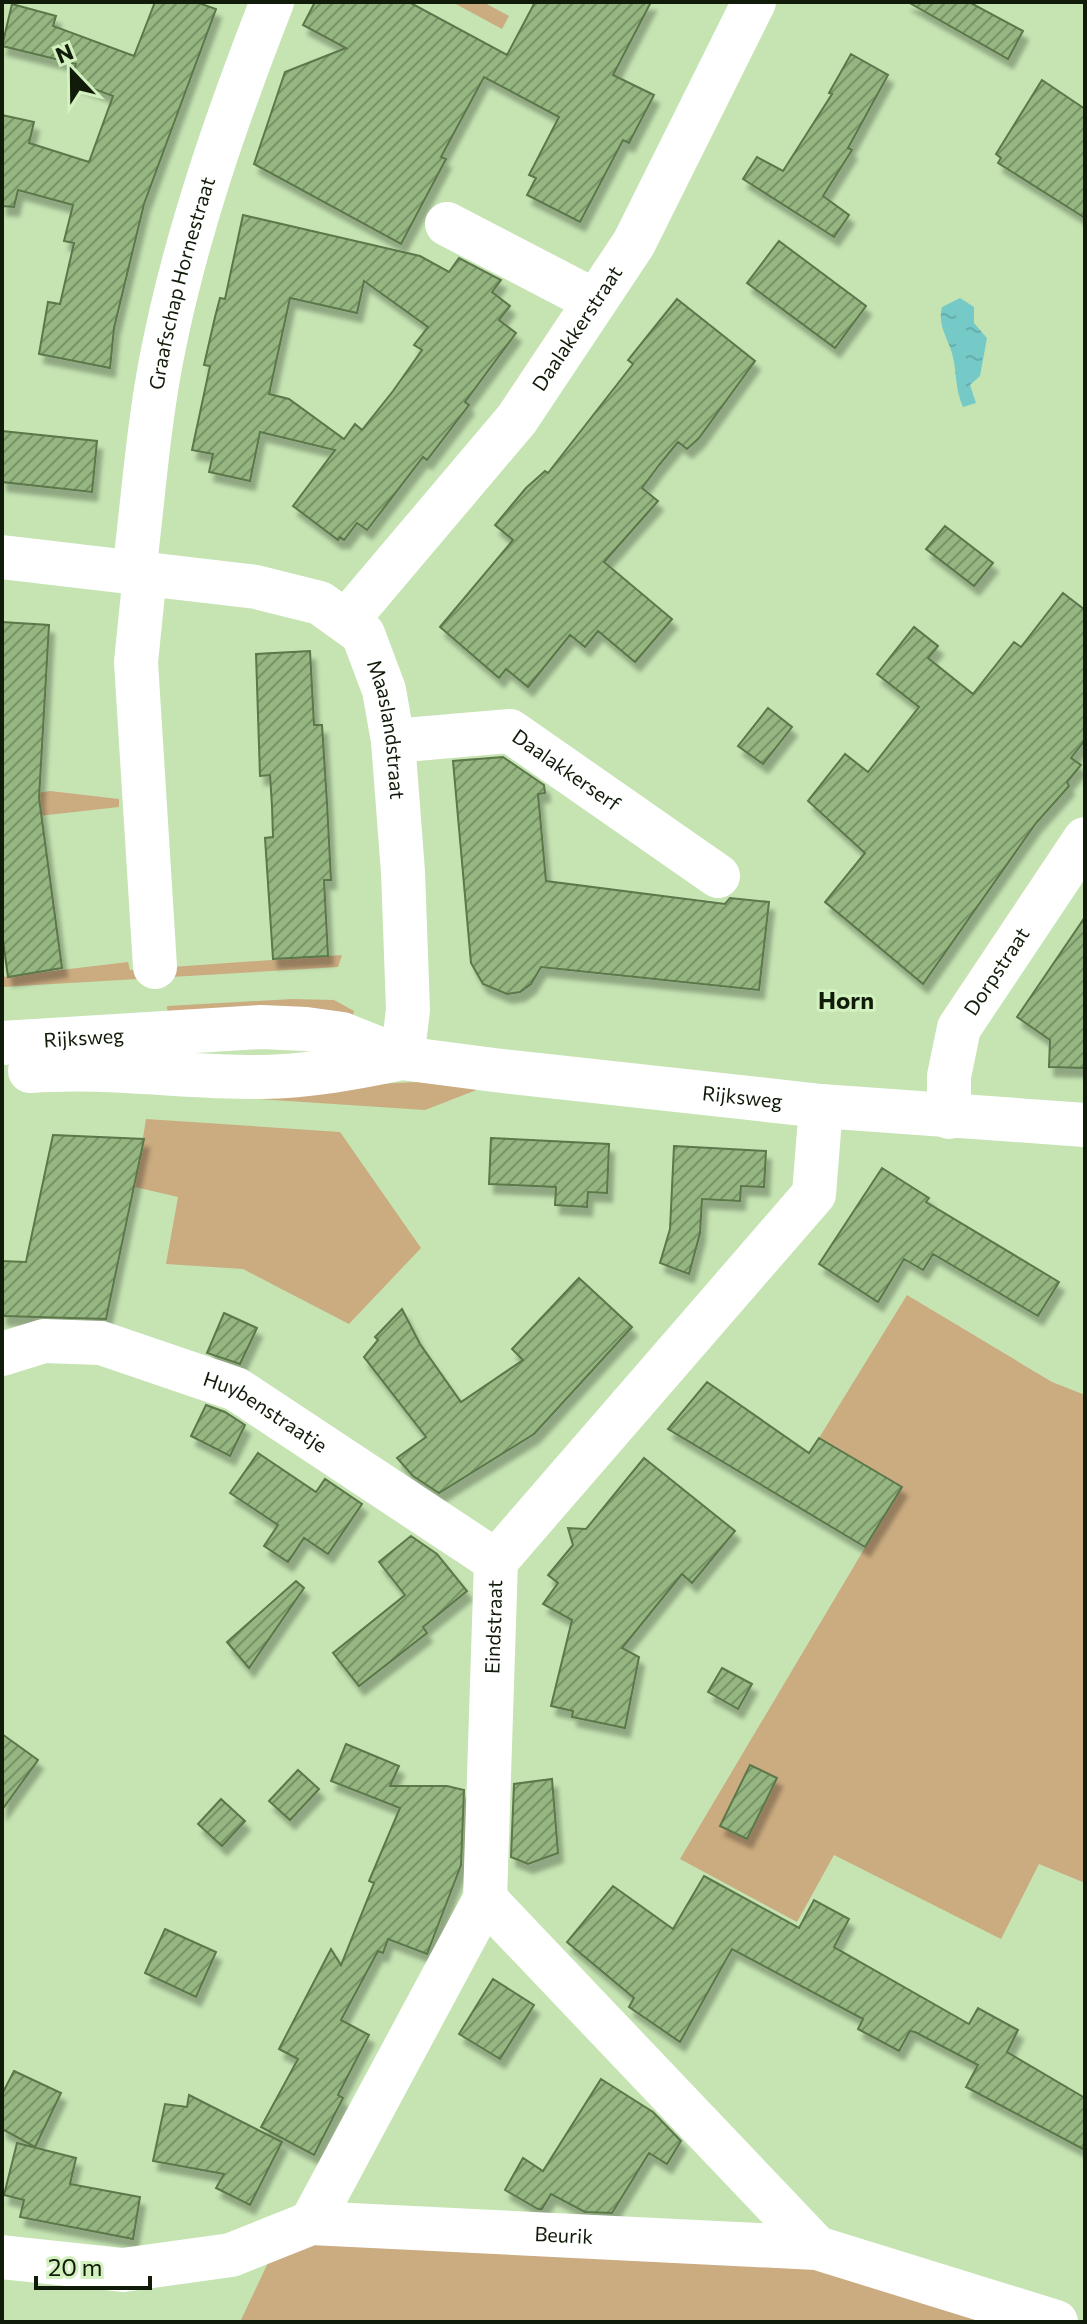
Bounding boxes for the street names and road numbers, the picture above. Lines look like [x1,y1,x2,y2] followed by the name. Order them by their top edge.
[143,174,219,391] street label: Graafschap Hornestraat
[526,261,626,395] street label: Daalakkerstraat
[363,656,410,800] street label: Maaslandstraat
[508,723,626,815] street label: Daalakkerserf
[958,922,1034,1019] street label: Dorpstraat
[43,1022,125,1051] street label: Rijksweg
[701,1080,784,1113] street label: Rijksweg
[201,1366,332,1457] street label: Huybenstraatje
[479,1579,506,1674] street label: Eindstraat
[534,2221,594,2248] street label: Beurik

